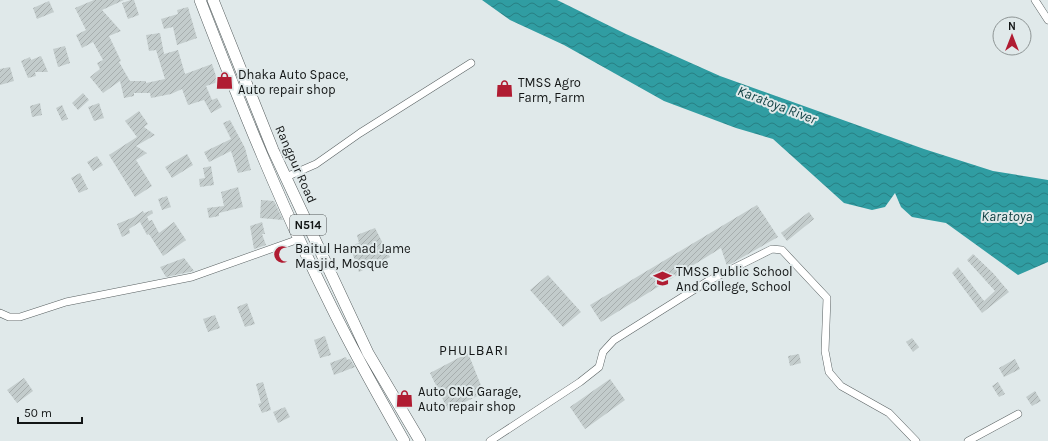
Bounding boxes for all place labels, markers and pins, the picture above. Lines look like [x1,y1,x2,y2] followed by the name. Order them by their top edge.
[238,67,349,97] place label: Dhaka Auto Space, Auto repair shop
[215,71,235,91] shop icon: Dhaka Auto Space, Auto repair shop
[518,75,585,105] place label: TMSS Agro Farm, Farm
[495,79,515,99] shop icon: TMSS Agro Farm, Farm
[295,241,411,272] place label: Baitul Hamad Jame Masjid, Mosque
[272,245,292,265] mosque icon: Baitul Hamad Jame Masjid, Mosque
[676,264,793,294] place label: TMSS Public School And College, School
[653,268,673,288] school or university icon: TMSS Public School And College, School
[418,384,521,414] place label: Auto CNG Garage, Auto repair shop
[395,388,415,408] shop icon: Auto CNG Garage, Auto repair shop

